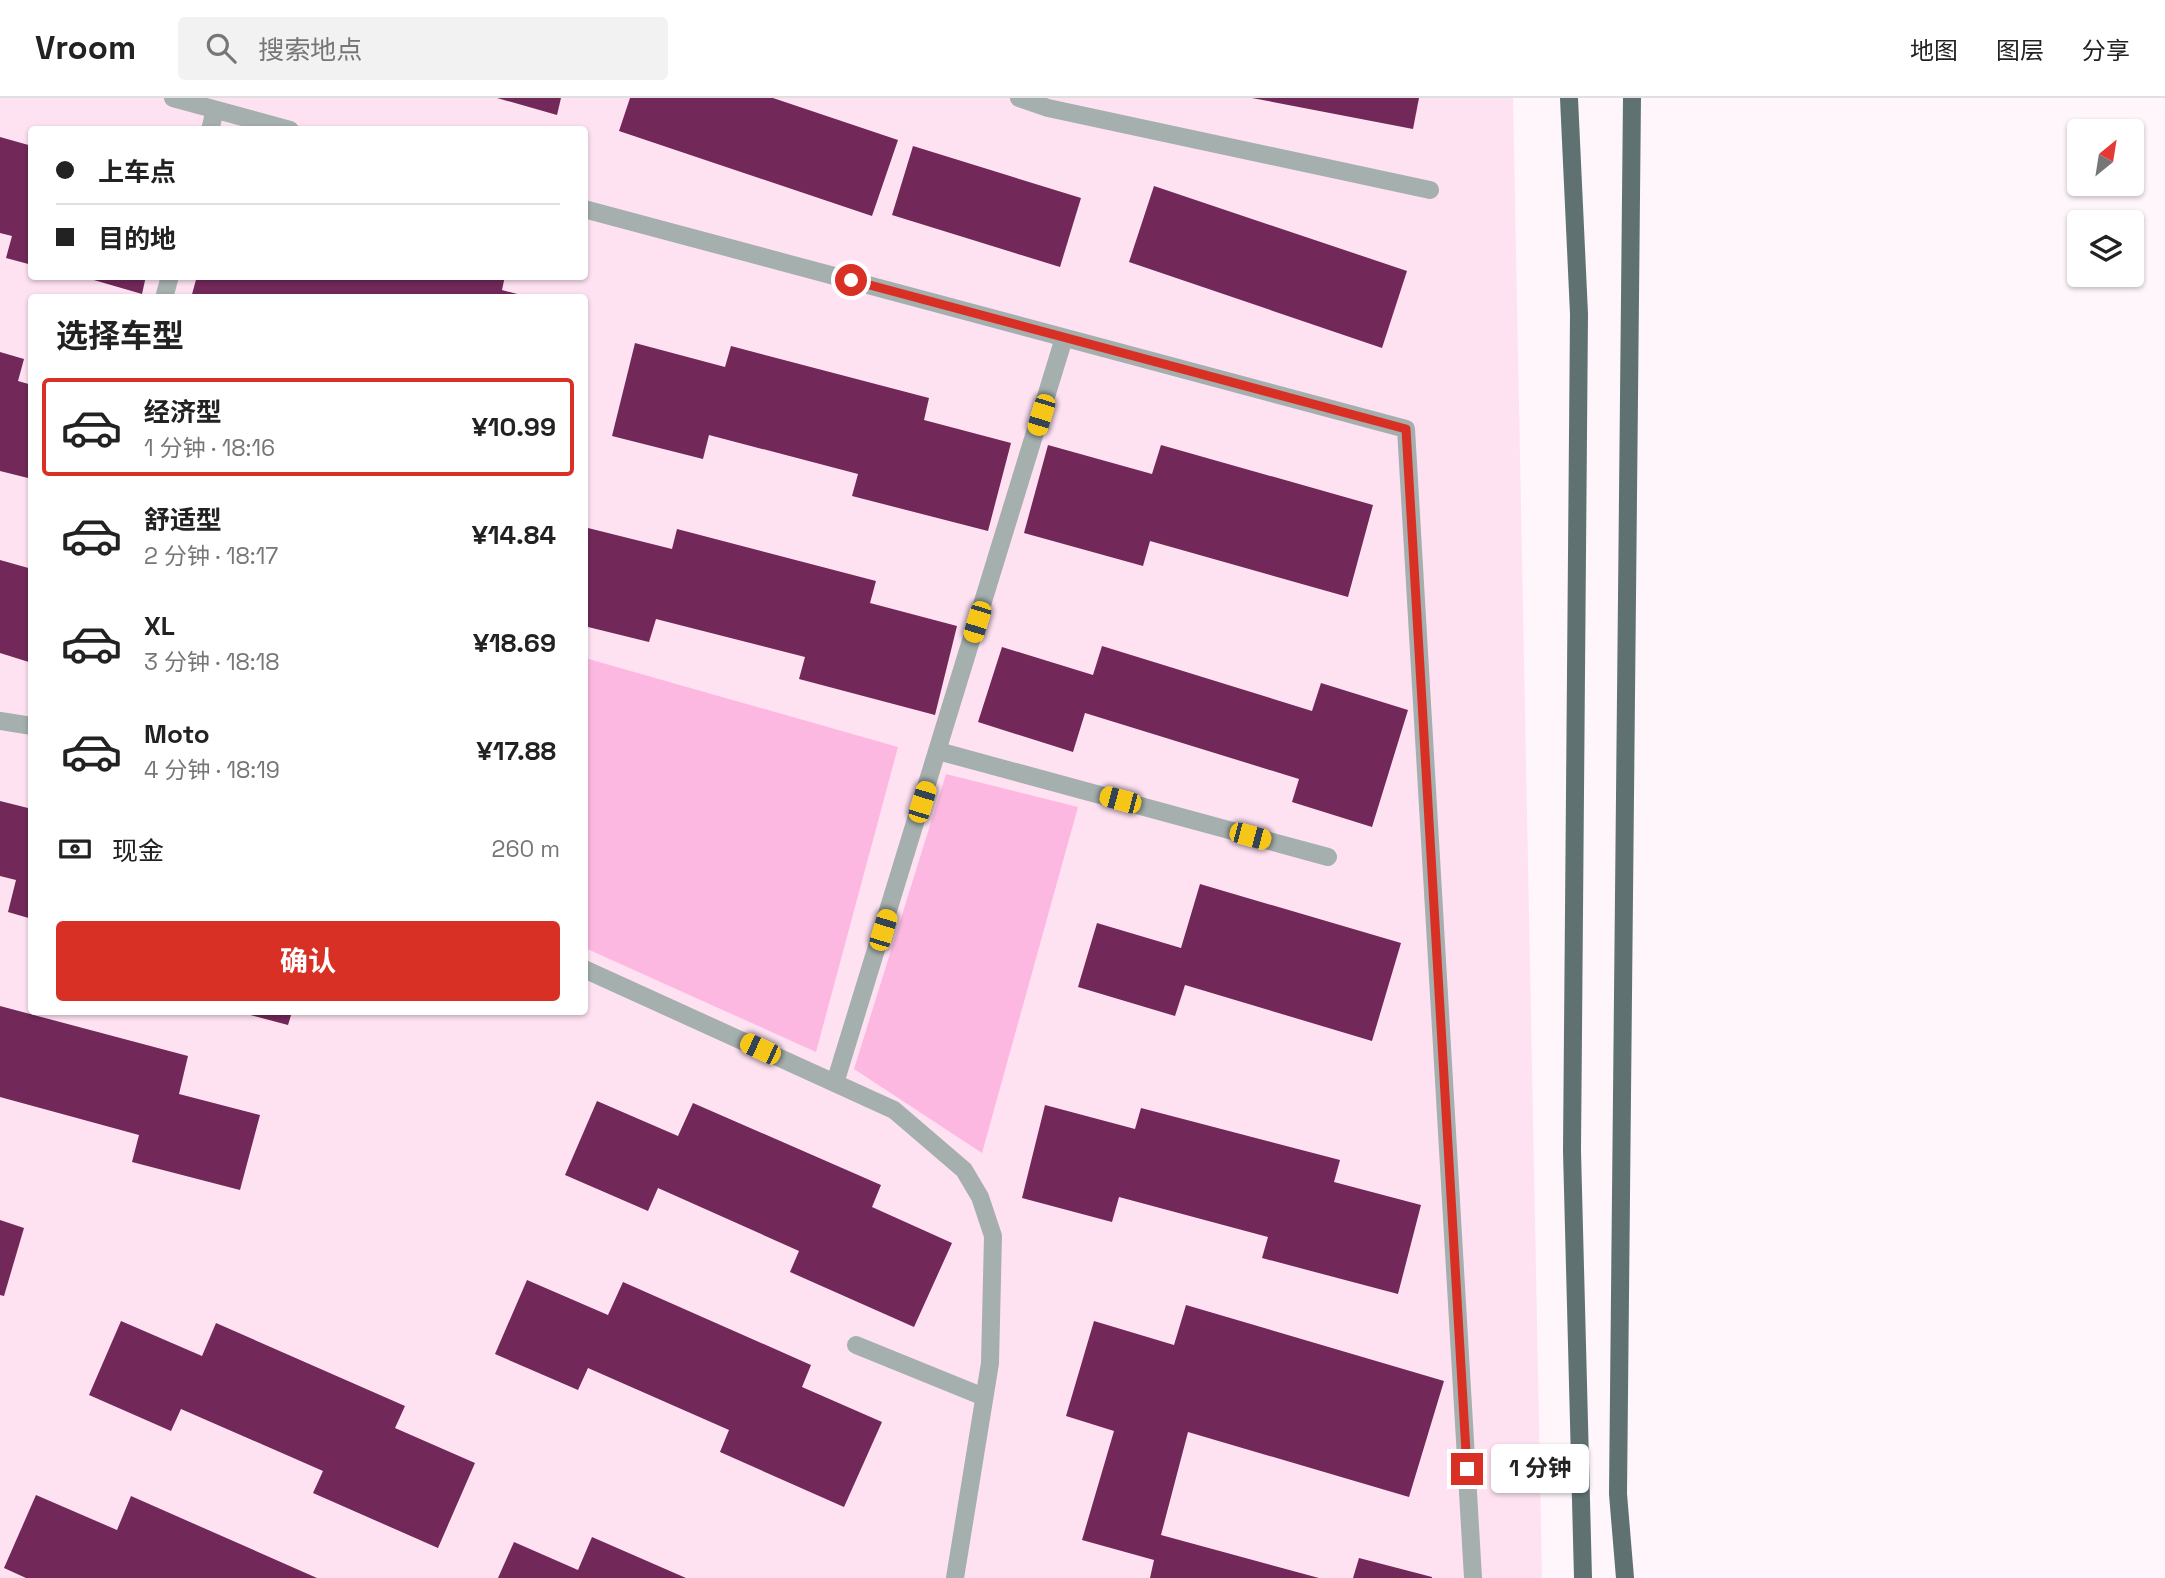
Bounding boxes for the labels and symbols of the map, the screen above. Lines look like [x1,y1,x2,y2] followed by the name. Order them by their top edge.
[2067,119,2144,196] north arrow
[835,264,867,296] route start
[1025,392,1058,438] car
[961,599,994,645] car
[906,779,939,825] car
[1097,784,1144,816] car
[1227,820,1274,852] car
[867,907,900,953] car
[737,1031,784,1067] car
[1492,1444,1590,1494] callout: 1 分钟
[1451,1453,1483,1485] route end

